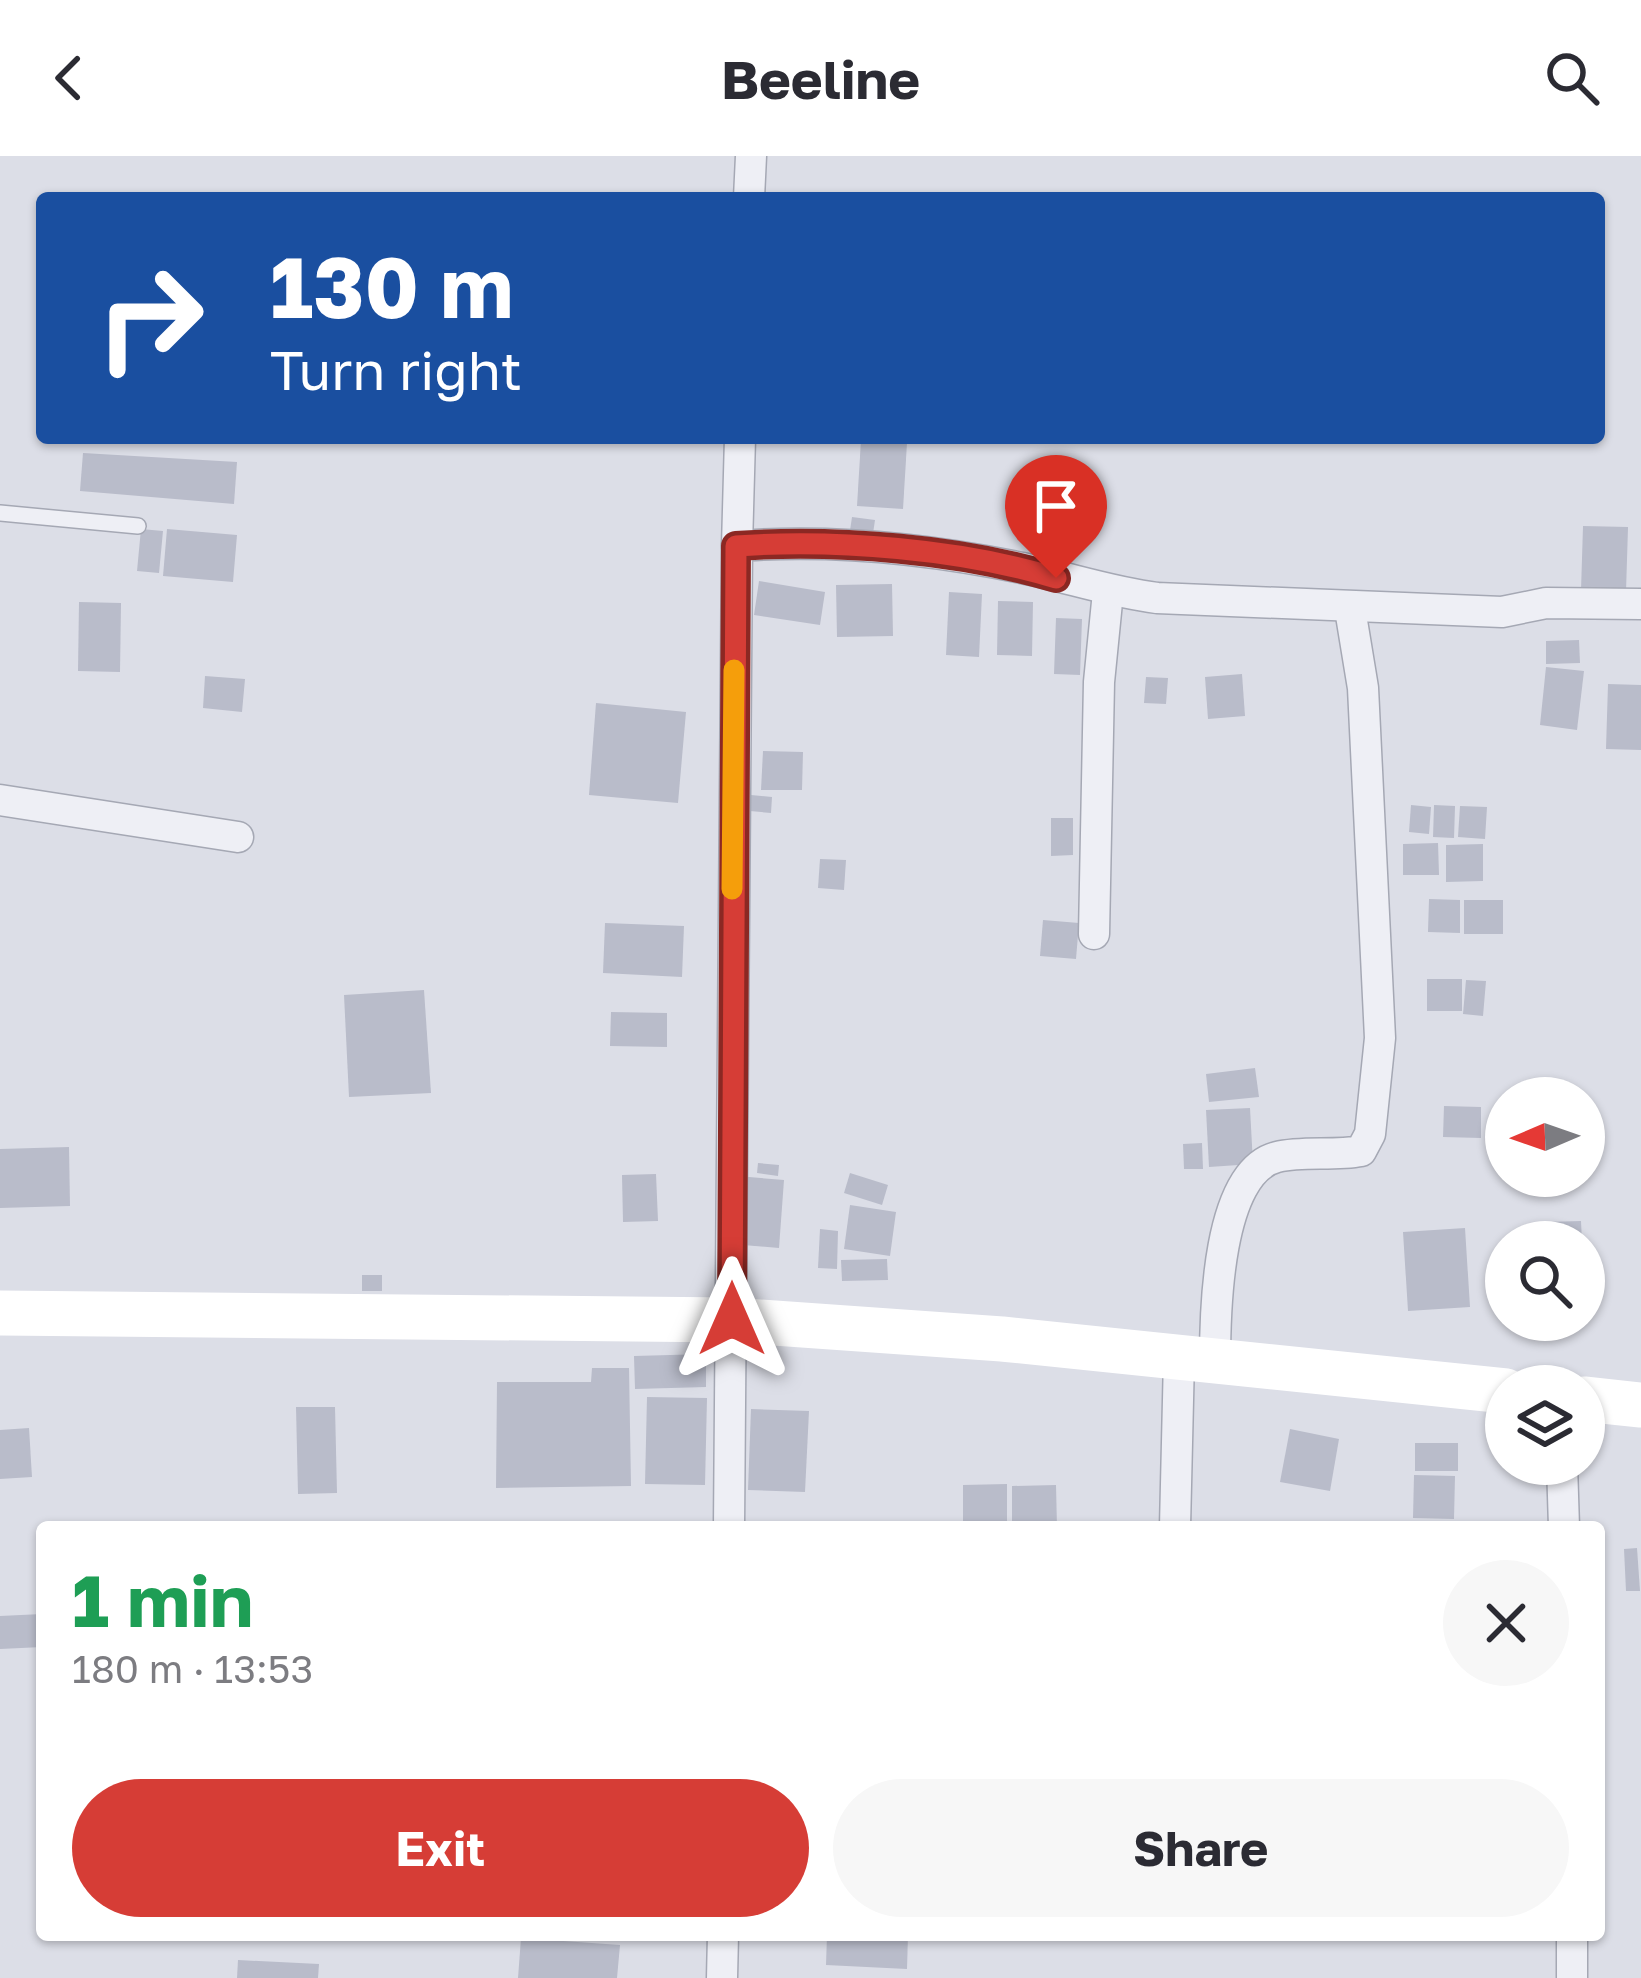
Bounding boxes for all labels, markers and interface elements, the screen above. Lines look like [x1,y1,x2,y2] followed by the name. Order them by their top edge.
[36,45,102,111] icon: back
[1539,45,1605,111] icon: search
[721,46,920,111] text: Beeline
[270,236,514,336] text: 130 m
[72,240,228,396] icon: right
[270,337,522,402] text: Turn right
[1005,455,1107,578] pin
[1023,473,1089,539] icon: arrive
[1485,1077,1605,1197] north arrow
[1485,1077,1605,1485] map controls
[1485,1221,1605,1341] button: search
[669,1256,795,1382] position arrow
[1485,1365,1605,1485] button: layers
[72,1556,253,1643] text: 1 min
[1443,1560,1569,1686] button: close
[72,1645,313,1692] text: 180 m · 13:53
[72,1779,809,1917] button: Exit
[833,1779,1569,1917] button: Share

